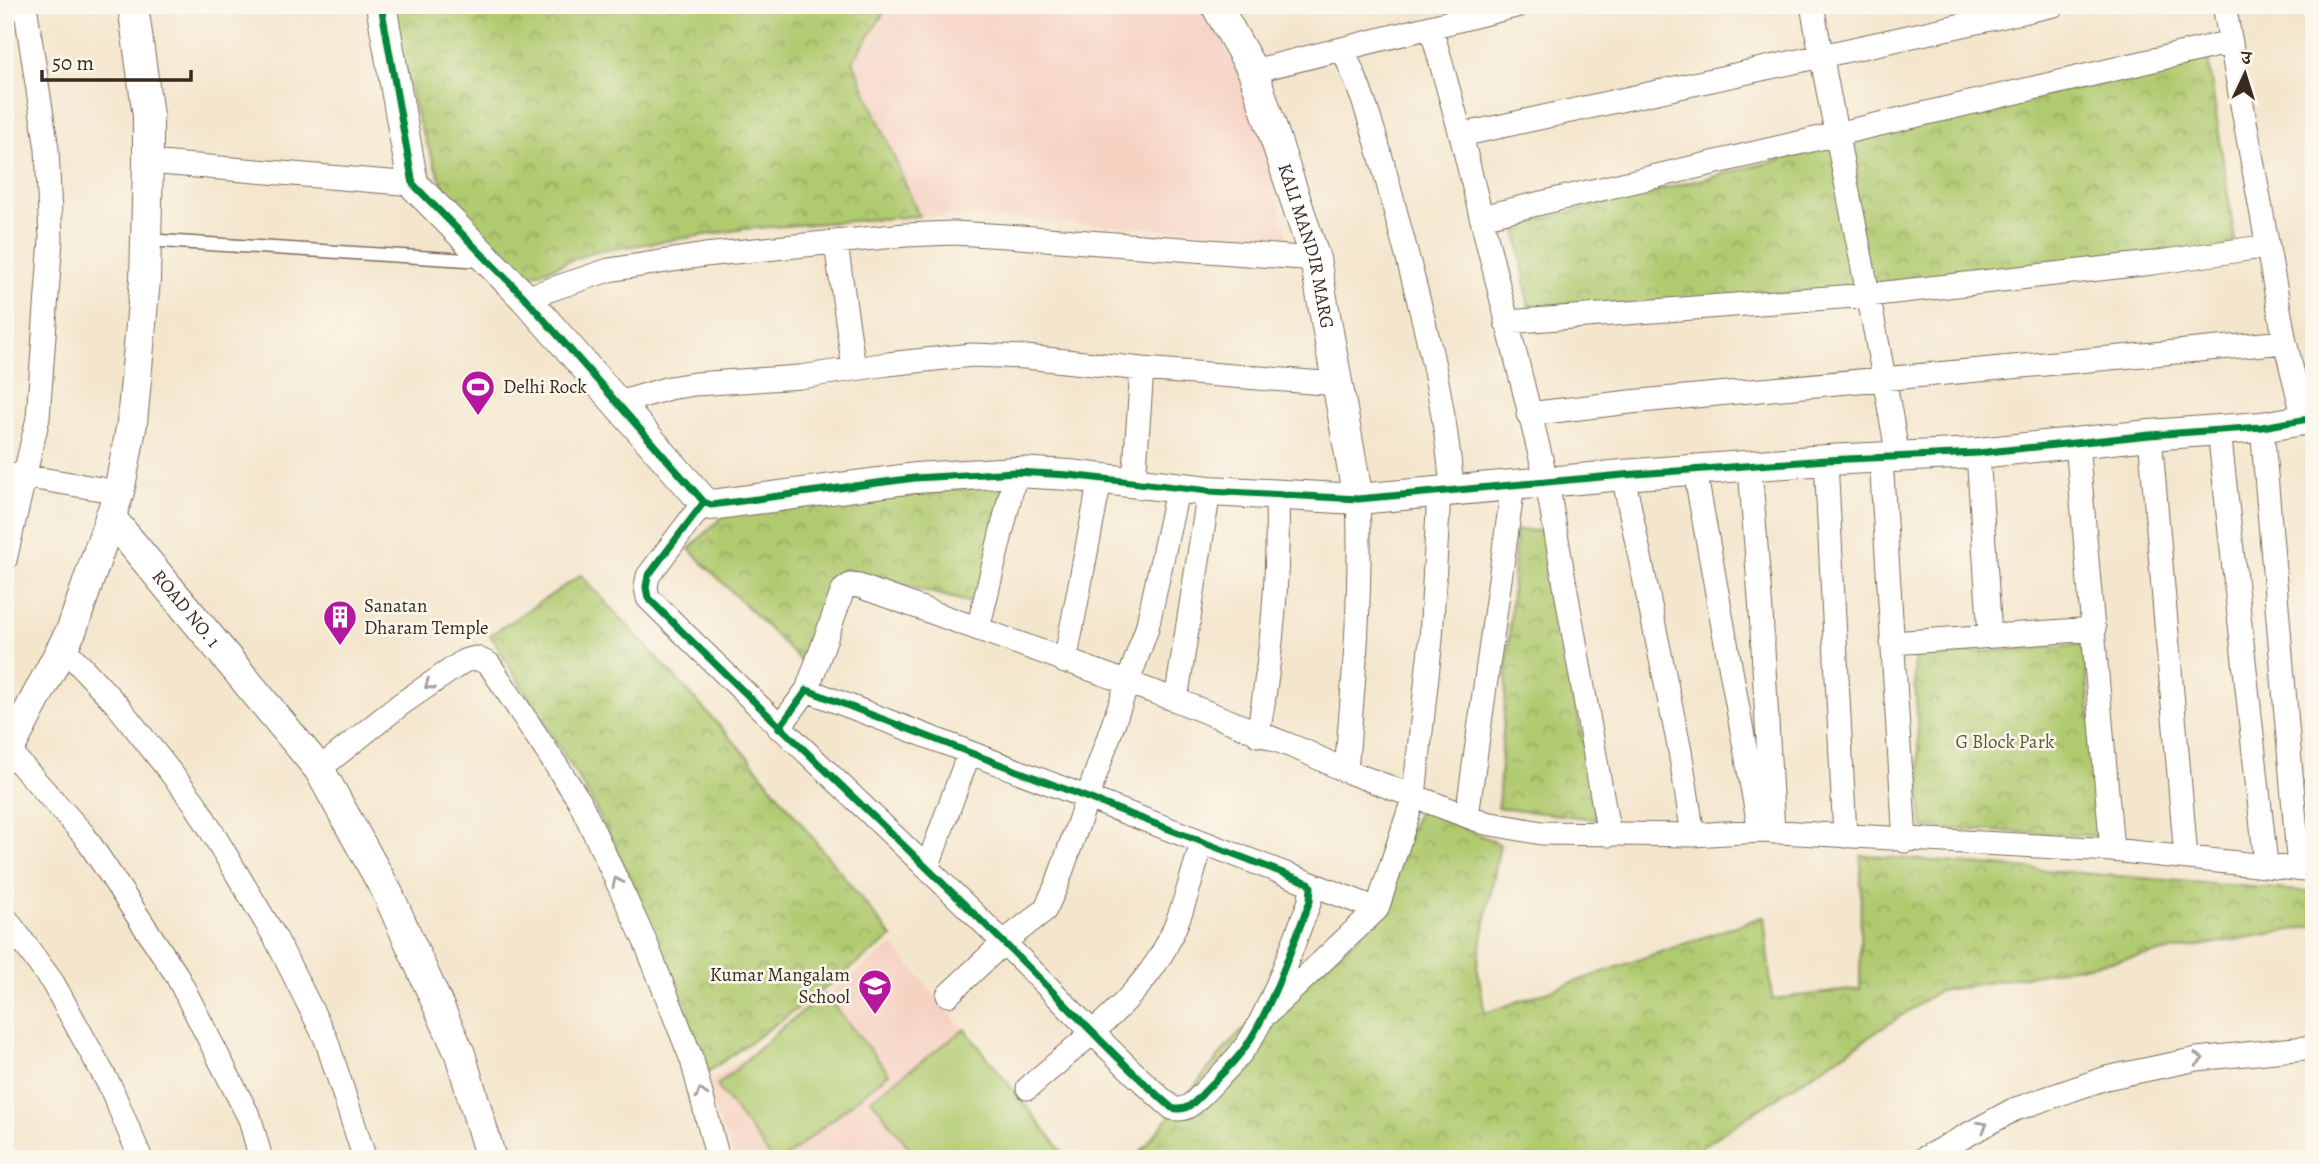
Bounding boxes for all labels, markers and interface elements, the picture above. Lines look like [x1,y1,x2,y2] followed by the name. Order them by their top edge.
[42,38,191,82] scale bar
[2210,38,2280,108] north arrow
[2238,45,2253,71] text: उ
[52,49,94,77] text: 50 m
[1271,160,1340,331] street label: KALI MANDIR MARG
[459,368,497,417] sports icon: Delhi Rock
[503,374,587,400] place label: Delhi Rock
[146,564,226,654] street label: ROAD NO. 1
[364,593,489,641] place label: Sanatan Dharam Temple
[321,598,359,647] building icon: Sanatan Dharam Temple
[424,677,437,689] one-way arrow
[1956,729,2055,755] park label: G Block Park
[611,876,625,889] one-way arrow
[710,962,850,1010] place label: Kumar Mangalam School
[856,967,894,1016] school or university icon: Kumar Mangalam School
[2193,1052,2205,1067] one-way arrow
[695,1087,709,1099] one-way arrow
[1976,1121,1988,1134] one-way arrow

